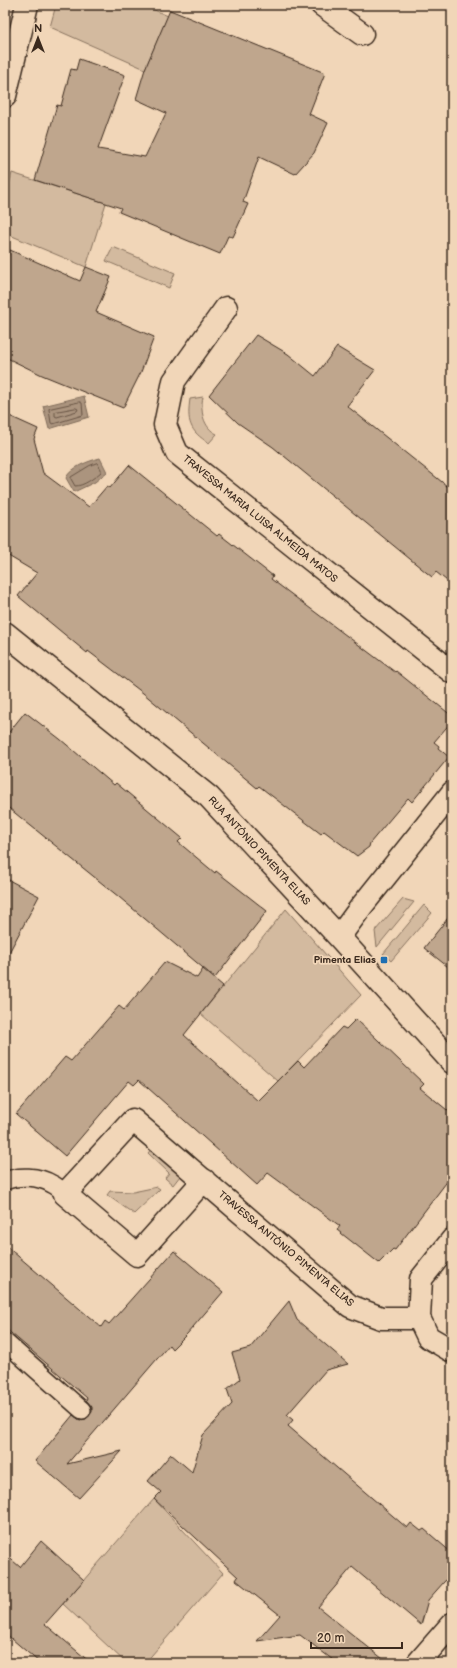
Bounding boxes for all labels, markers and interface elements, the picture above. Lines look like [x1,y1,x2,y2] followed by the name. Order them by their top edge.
[18,18,58,58] north arrow
[34,22,42,35] text: N
[180,453,340,585] street label: TRAVESSA MARIA LUISA ALMEIDA MATOS
[205,794,313,908] street label: RUA ANTÓNIO PIMENTA ELIAS
[314,954,376,966] place label: Pimenta Elias
[379,955,389,965] marker: Pimenta Elias
[216,1189,356,1309] street label: TRAVESSA ANTÓNIO PIMENTA ELIAS
[311,1624,402,1650] scale bar
[317,1631,344,1646] text: 20 m

